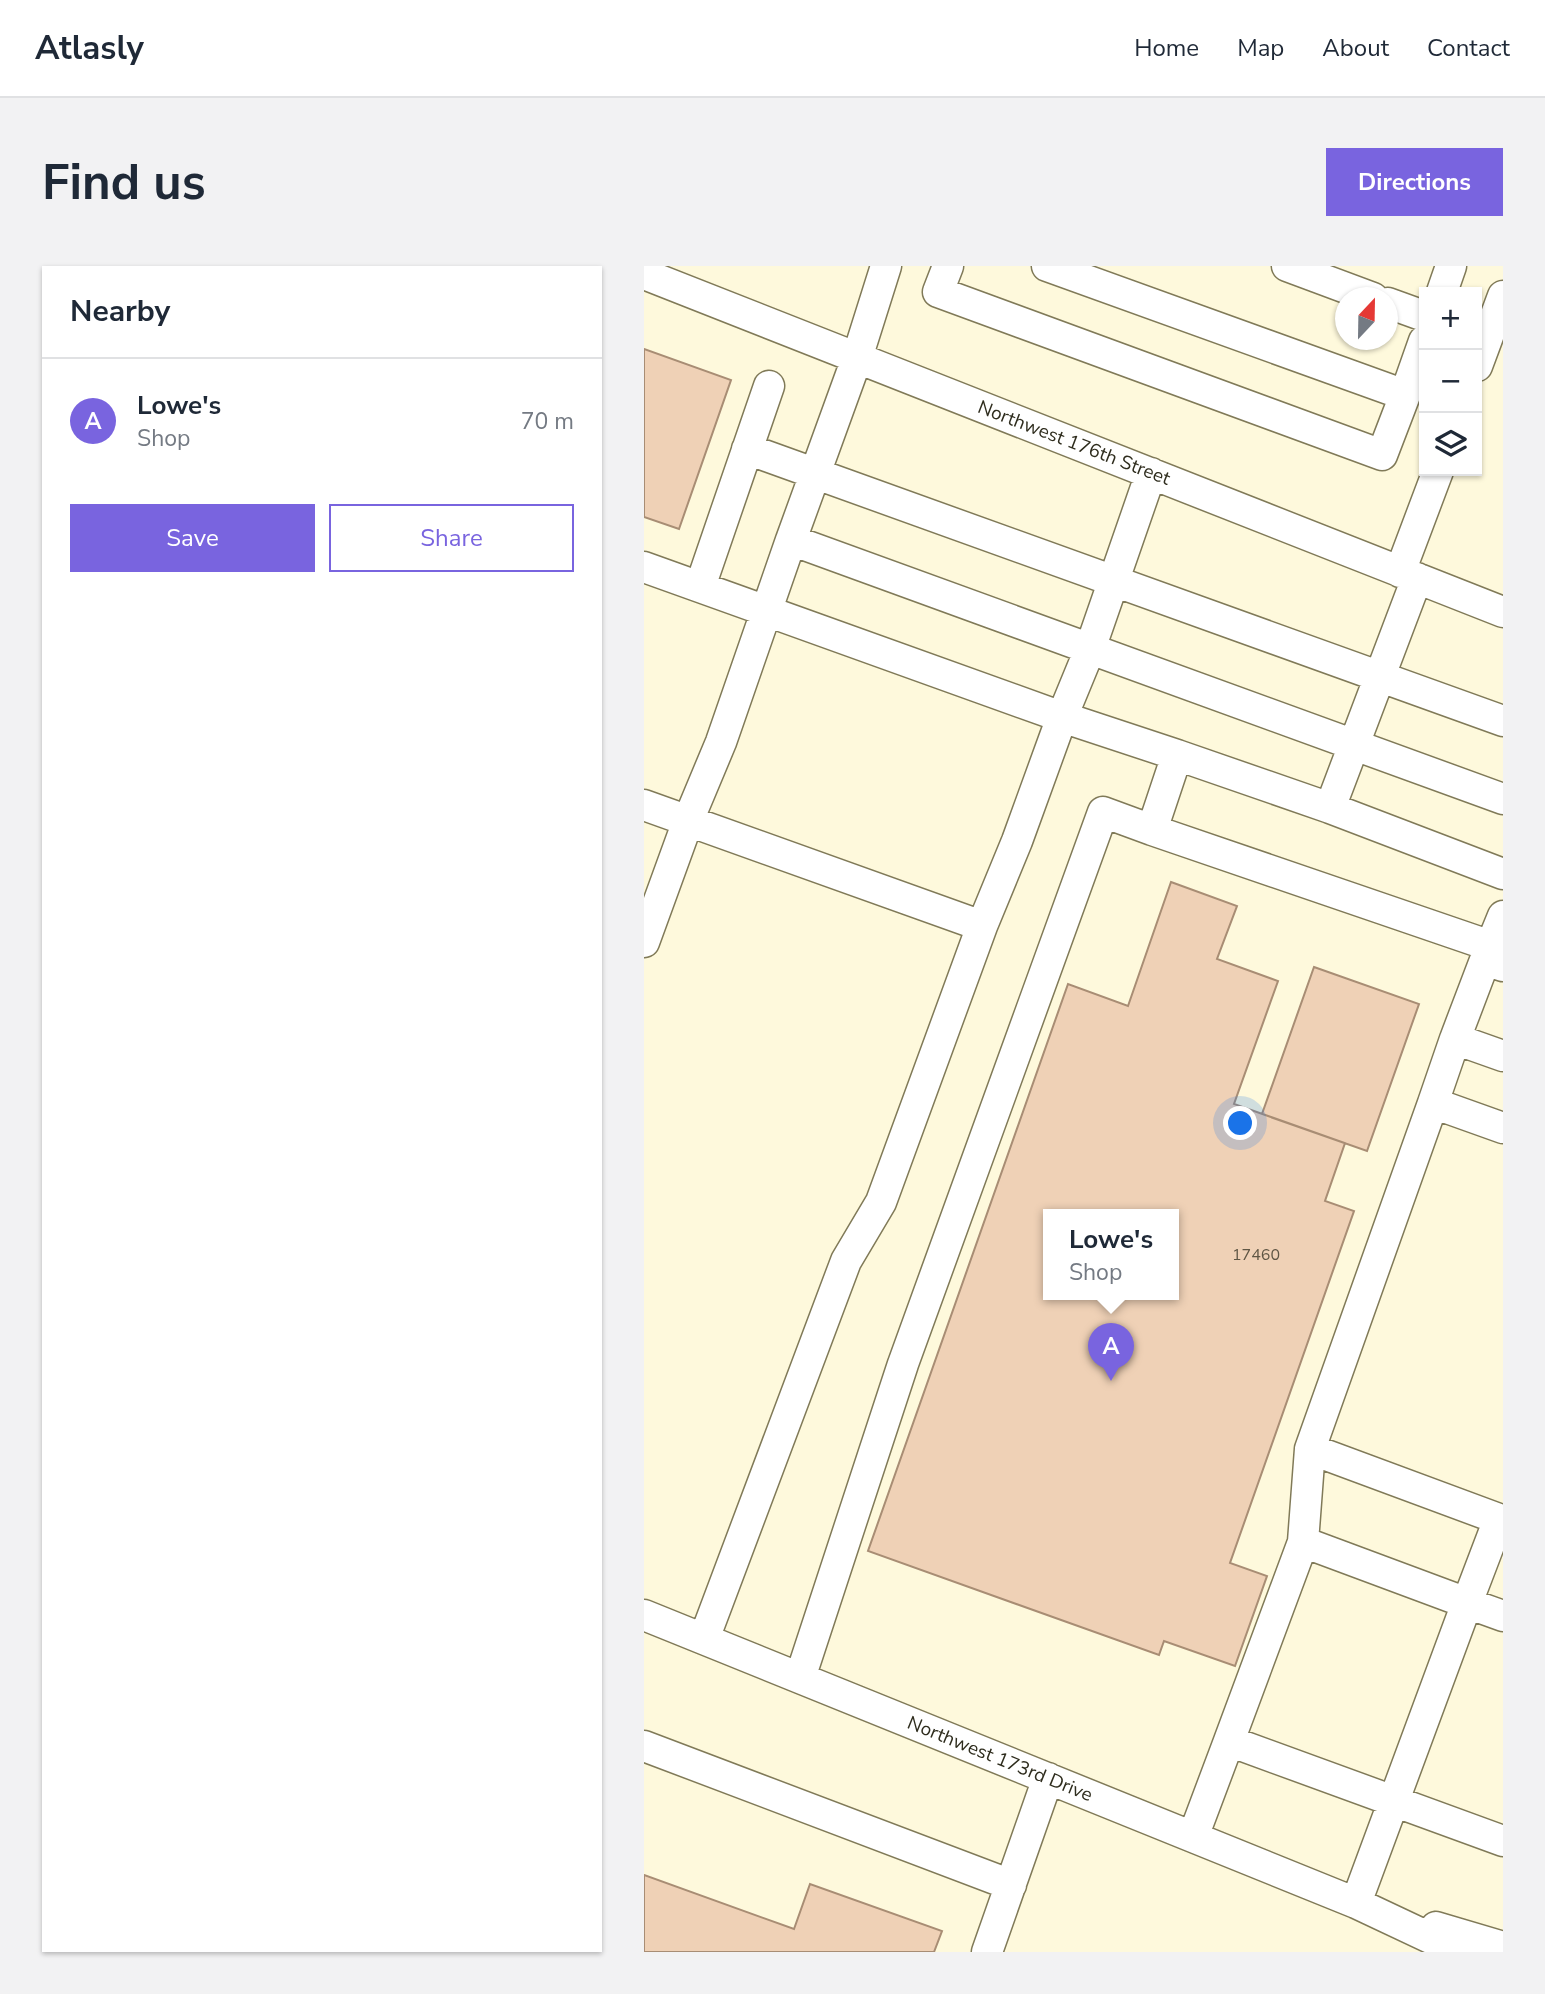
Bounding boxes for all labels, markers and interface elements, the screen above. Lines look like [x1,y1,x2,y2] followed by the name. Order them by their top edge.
[35,26,144,71] text: Atlasly
[1134,32,1199,64] text: Home
[1237,32,1284,64] text: Map
[1322,32,1389,64] text: About
[1427,32,1510,64] text: Contact
[1326,148,1503,216] button: Directions
[42,149,206,216] text: Find us
[1335,287,1398,350] north arrow
[1419,287,1482,476] map controls
[1419,287,1482,350] button: +
[70,291,170,332] text: Nearby
[1419,350,1482,413] button: −
[137,388,221,423] text: Lowe's
[974,394,1174,492] street label: Northwest 176th Street
[84,406,102,437] text: A
[521,406,574,437] text: 70 m
[1419,413,1482,476] button: layers
[137,423,190,454] text: Shop
[70,504,315,572] button: Save
[329,504,574,572] button: Share
[1223,1106,1257,1140] your location
[1043,1209,1179,1300] popup
[1069,1222,1153,1257] text: Lowe's
[1232,1244,1280,1266] house number: 17460
[1069,1257,1122,1288] text: Shop
[1088,1323,1134,1381] pin: A
[903,1710,1097,1808] street label: Northwest 173rd Drive

